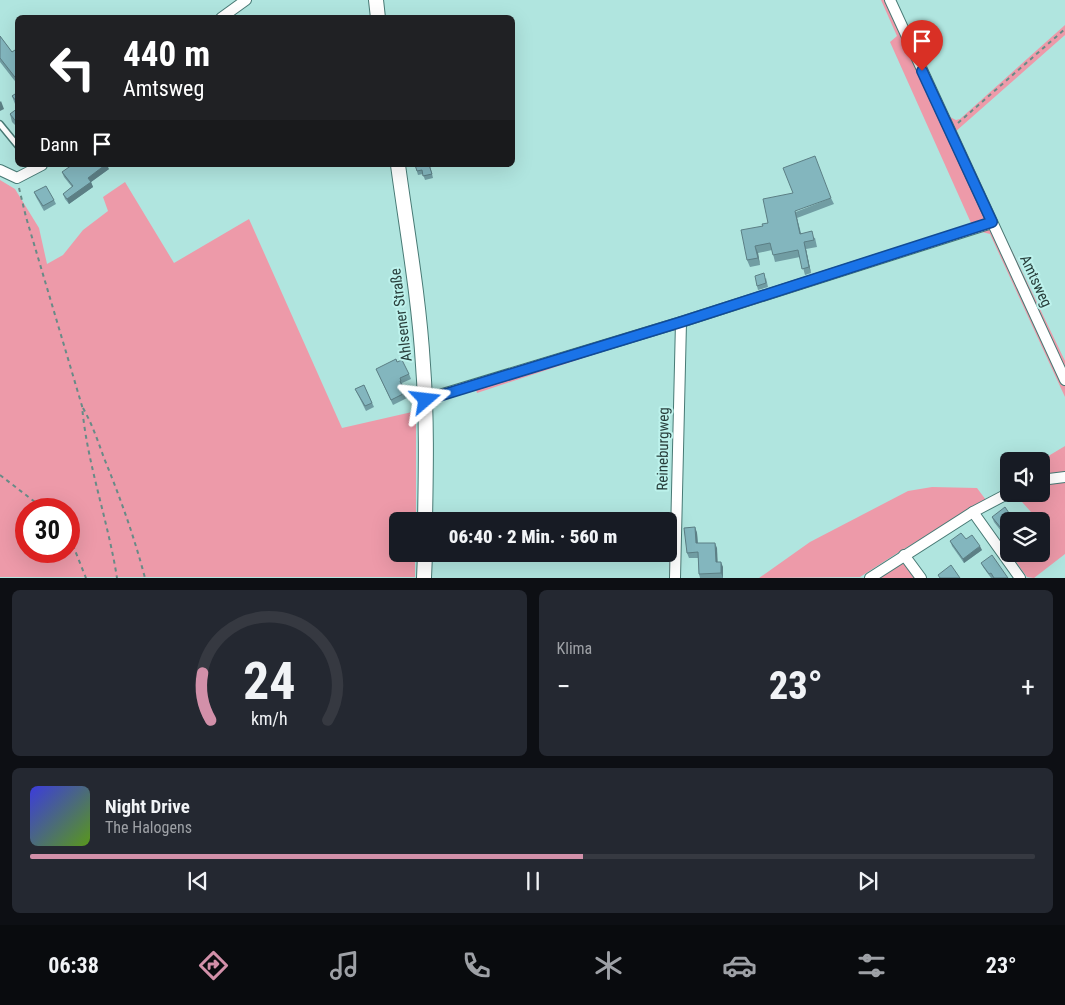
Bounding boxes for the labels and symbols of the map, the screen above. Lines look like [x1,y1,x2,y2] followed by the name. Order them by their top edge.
[901,20,943,71] pin
[1016,252,1056,310] street label: Amtsweg
[386,267,416,363] street label: Ahlsener Straße
[399,373,451,425] position arrow
[653,407,673,491] street label: Reineburgweg
[15,498,80,563] speed limit sign: 30

